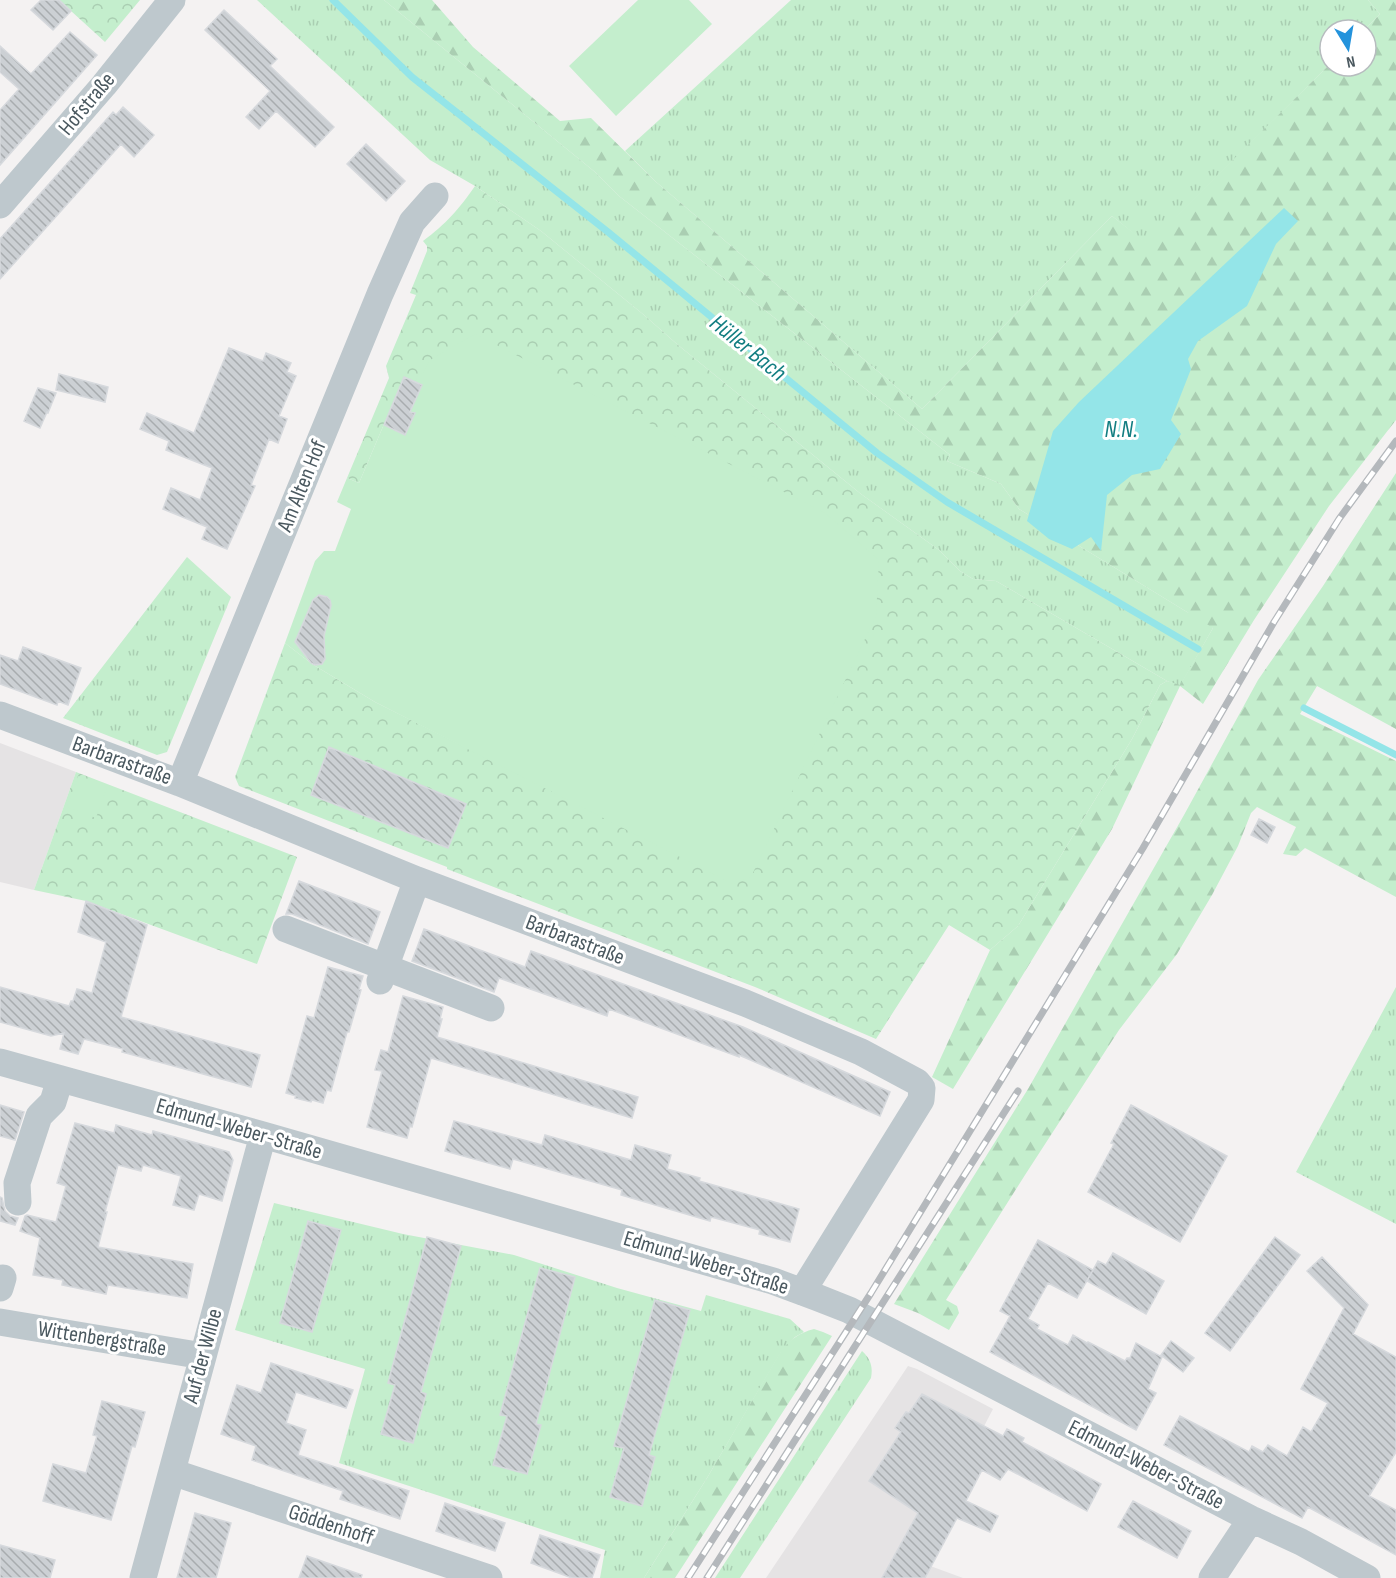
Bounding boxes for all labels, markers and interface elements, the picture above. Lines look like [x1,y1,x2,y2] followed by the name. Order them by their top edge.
[1318,18,1378,78] north arrow
[1345,51,1357,71] text: N
[53,67,121,141] street label: Hofstraße
[704,308,792,388] water label: Hüller Bach
[1105,415,1137,444] water label: N.N.
[271,436,333,537] street label: Am Alten Hof
[69,731,175,791] street label: Barbarastraße
[522,909,628,971] street label: Barbarastraße
[153,1092,325,1166] street label: Edmund-Weber-Straße
[620,1225,792,1301] street label: Edmund-Weber-Straße
[177,1306,229,1407] street label: Auf der Wilbe
[36,1316,168,1362] street label: Wittenbergstraße
[1064,1414,1228,1516] street label: Edmund-Weber-Straße
[285,1499,377,1552] street label: Göddenhoff

